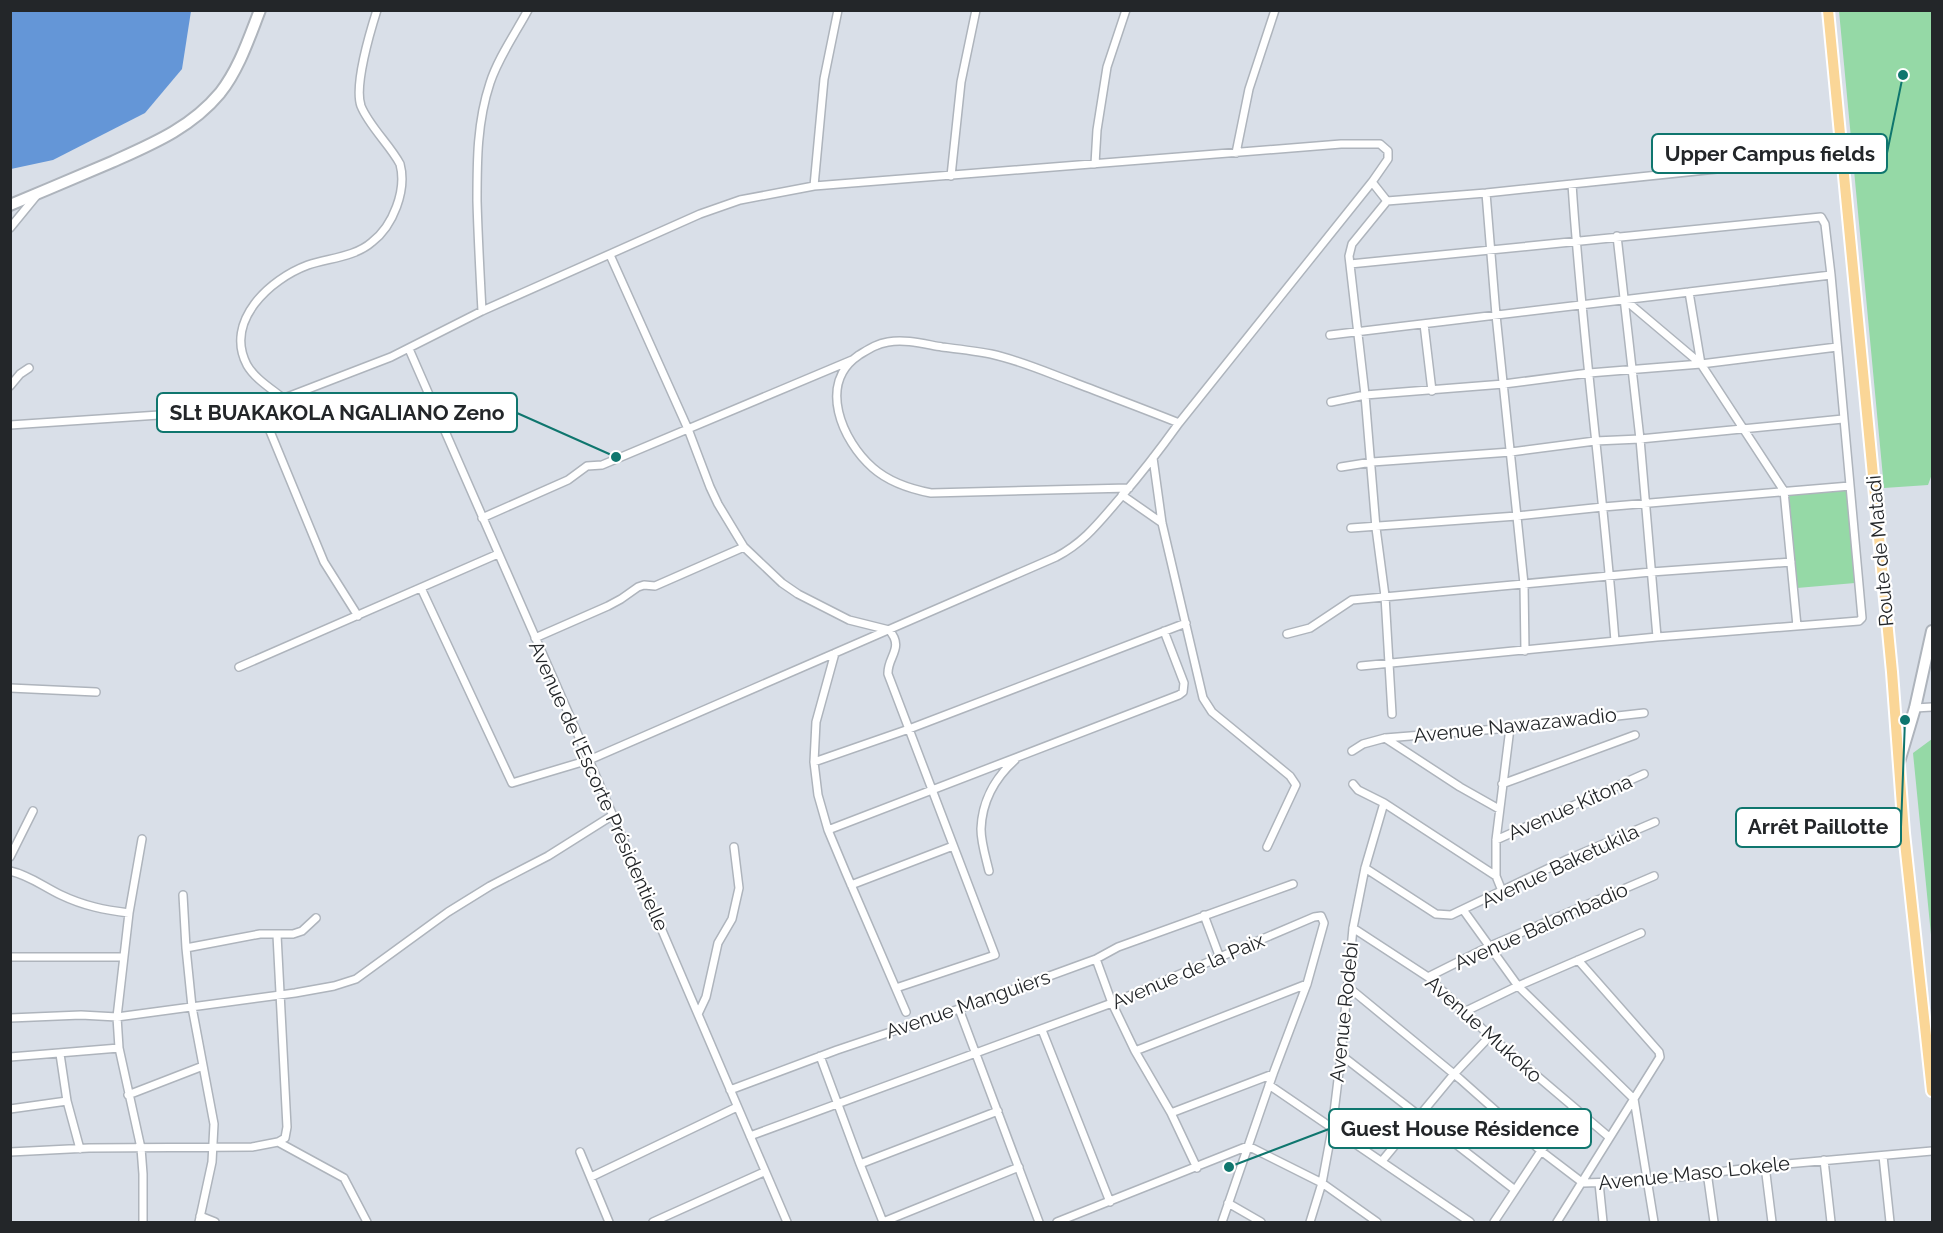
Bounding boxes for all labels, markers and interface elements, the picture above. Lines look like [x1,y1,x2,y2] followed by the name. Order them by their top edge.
[1652,134,1887,173] callout: Upper Campus fields
[1665,141,1875,166] text: Upper Campus fields
[157,393,517,432] callout: SLt BUAKAKOLA NGALIANO Zeno
[169,400,505,425] text: SLt BUAKAKOLA NGALIANO Zeno
[1861,474,1899,628] street label: Route de Matadi
[524,637,674,935] street label: Avenue de l'Escorte Présidentielle
[1412,702,1618,748] street label: Avenue Nawazawadio
[1504,769,1636,845] street label: Avenue Kitona
[1736,808,1901,847] callout: Arrêt Paillotte
[1748,814,1889,839] text: Arrêt Paillotte
[1477,819,1643,913] street label: Avenue Baketukila
[1451,877,1631,975] street label: Avenue Balombadio
[1108,928,1268,1014] street label: Avenue de la Paix
[1325,941,1363,1083] street label: Avenue Rodebi
[883,965,1053,1043] street label: Avenue Manguiers
[1421,970,1547,1088] street label: Avenue Mukoko
[1329,1109,1591,1148] callout: Guest House Résidence
[1341,1116,1580,1141] text: Guest House Résidence
[1597,1151,1791,1195] street label: Avenue Maso Lokele

